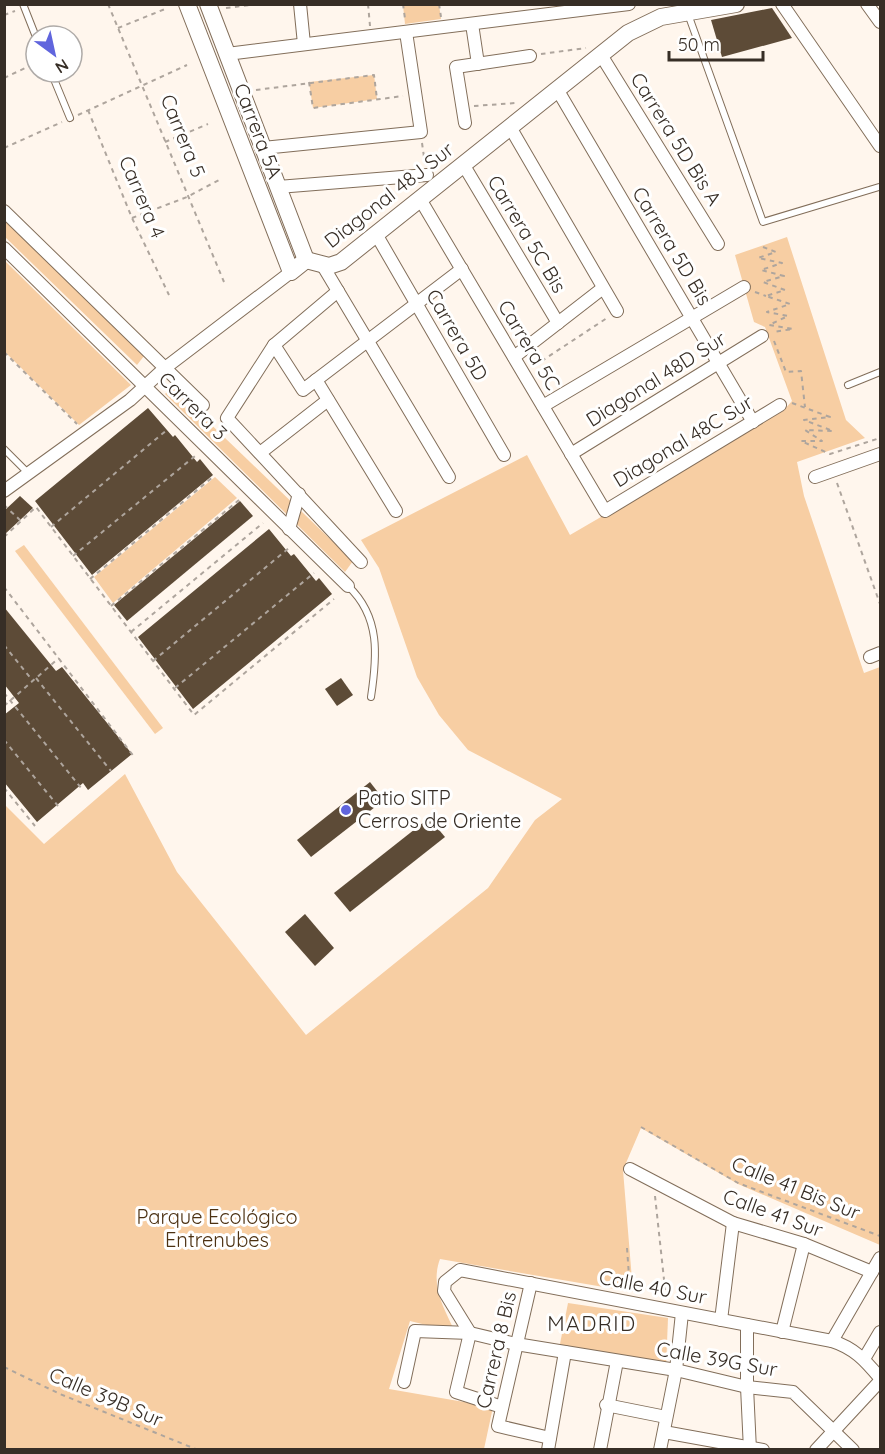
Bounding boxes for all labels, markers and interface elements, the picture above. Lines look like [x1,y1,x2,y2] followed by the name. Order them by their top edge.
[24,24,84,84] north arrow
[669,24,764,62] scale bar
[678,33,720,56] text: 50 m
[52,55,73,78] text: N
[625,68,727,210] street label: Carrera 5D Bis A
[229,80,288,182] street label: Carrera 5A
[156,91,211,181] street label: Carrera 5
[319,136,459,253] street label: Diagonal 48J Sur
[114,152,171,242] street label: Carrera 4
[483,170,572,297] street label: Carrera 5C Bis
[627,182,718,310] street label: Carrera 5D Bis
[421,284,494,385] street label: Carrera 5D
[493,295,566,394] street label: Carrera 5C
[581,325,731,432] street label: Diagonal 48D Sur
[154,366,233,445] street label: Carrera 3
[608,389,758,492] street label: Diagonal 48C Sur
[358,785,521,833] place label: Patio SITP Cerros de Oriente
[339,803,353,817] marker: Patio SITP Cerros de Oriente
[728,1150,864,1225] street label: Calle 41 Bis Sur
[720,1183,827,1242] street label: Calle 41 Sur
[136,1204,298,1252] park label: Parque Ecológico Entrenubes
[597,1264,709,1309] street label: Calle 40 Sur
[470,1289,521,1411] street label: Carrera 8 Bis
[547,1310,637,1336] district label: MADRID
[655,1336,780,1381] street label: Calle 39G Sur
[45,1361,167,1432] street label: Calle 39B Sur

